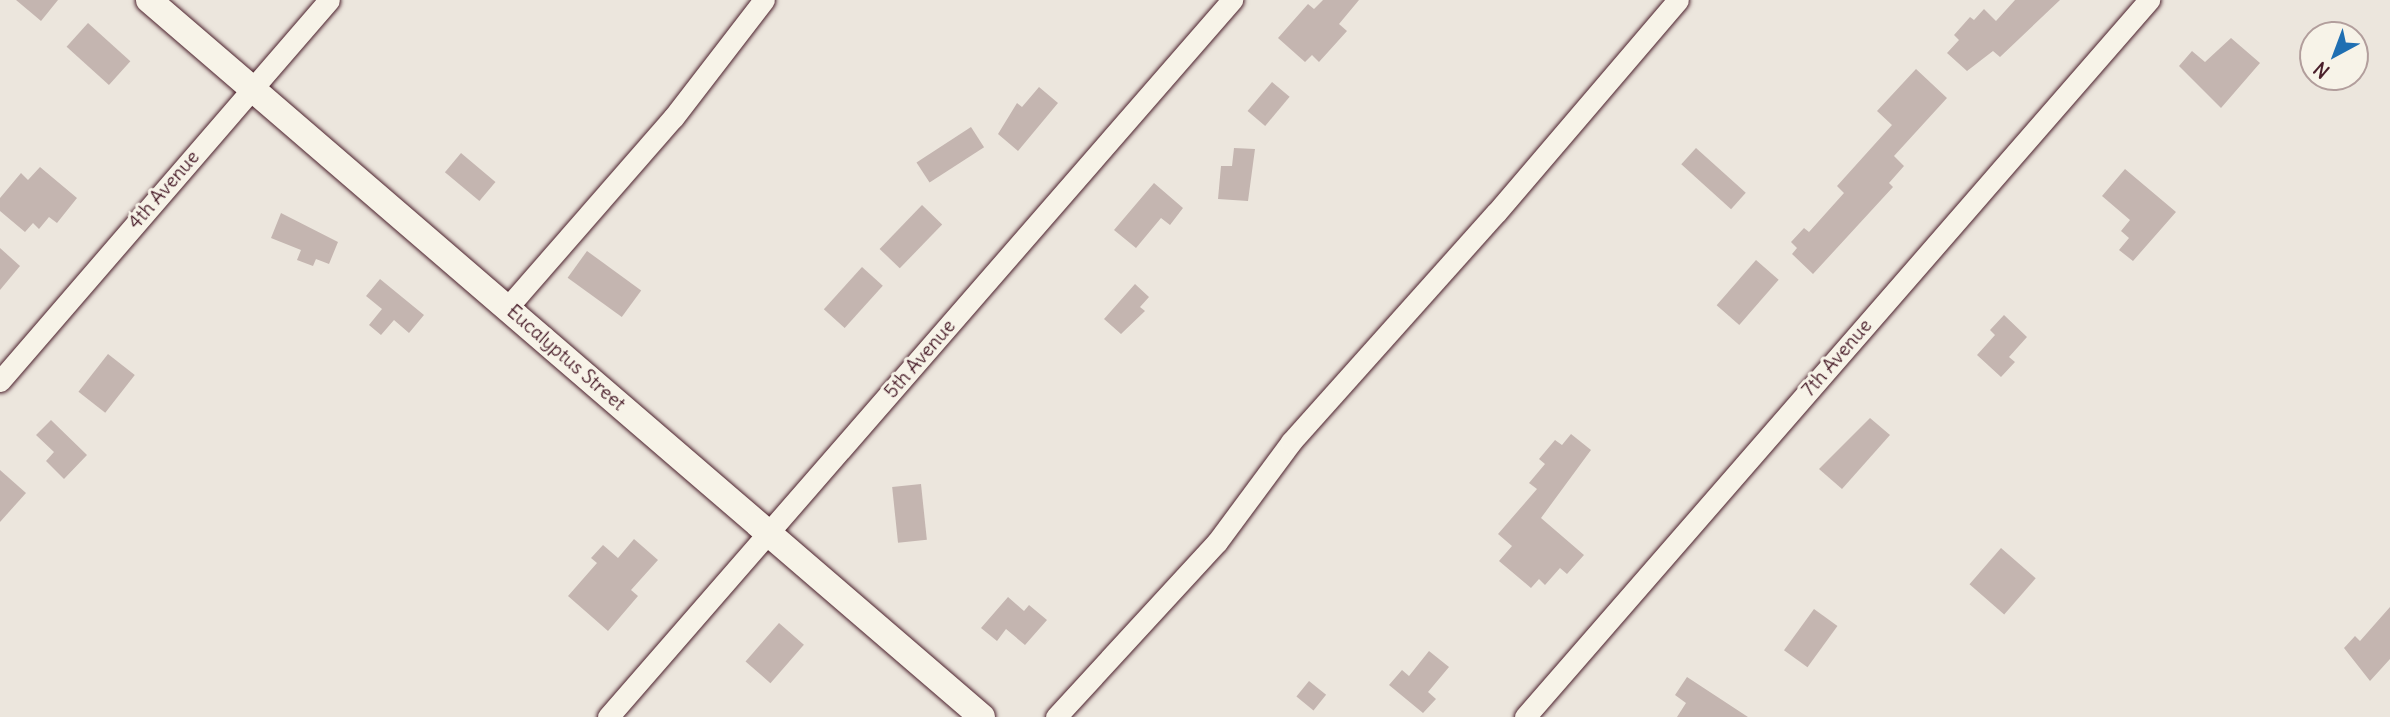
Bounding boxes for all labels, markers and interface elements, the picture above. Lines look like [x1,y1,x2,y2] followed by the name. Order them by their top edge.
[2299,21,2369,91] north arrow
[2309,57,2334,84] text: N
[124,146,204,234] street label: 4th Avenue
[502,300,630,416] street label: Eucalyptus Street
[880,315,960,403] street label: 5th Avenue
[1797,315,1877,401] street label: 7th Avenue

